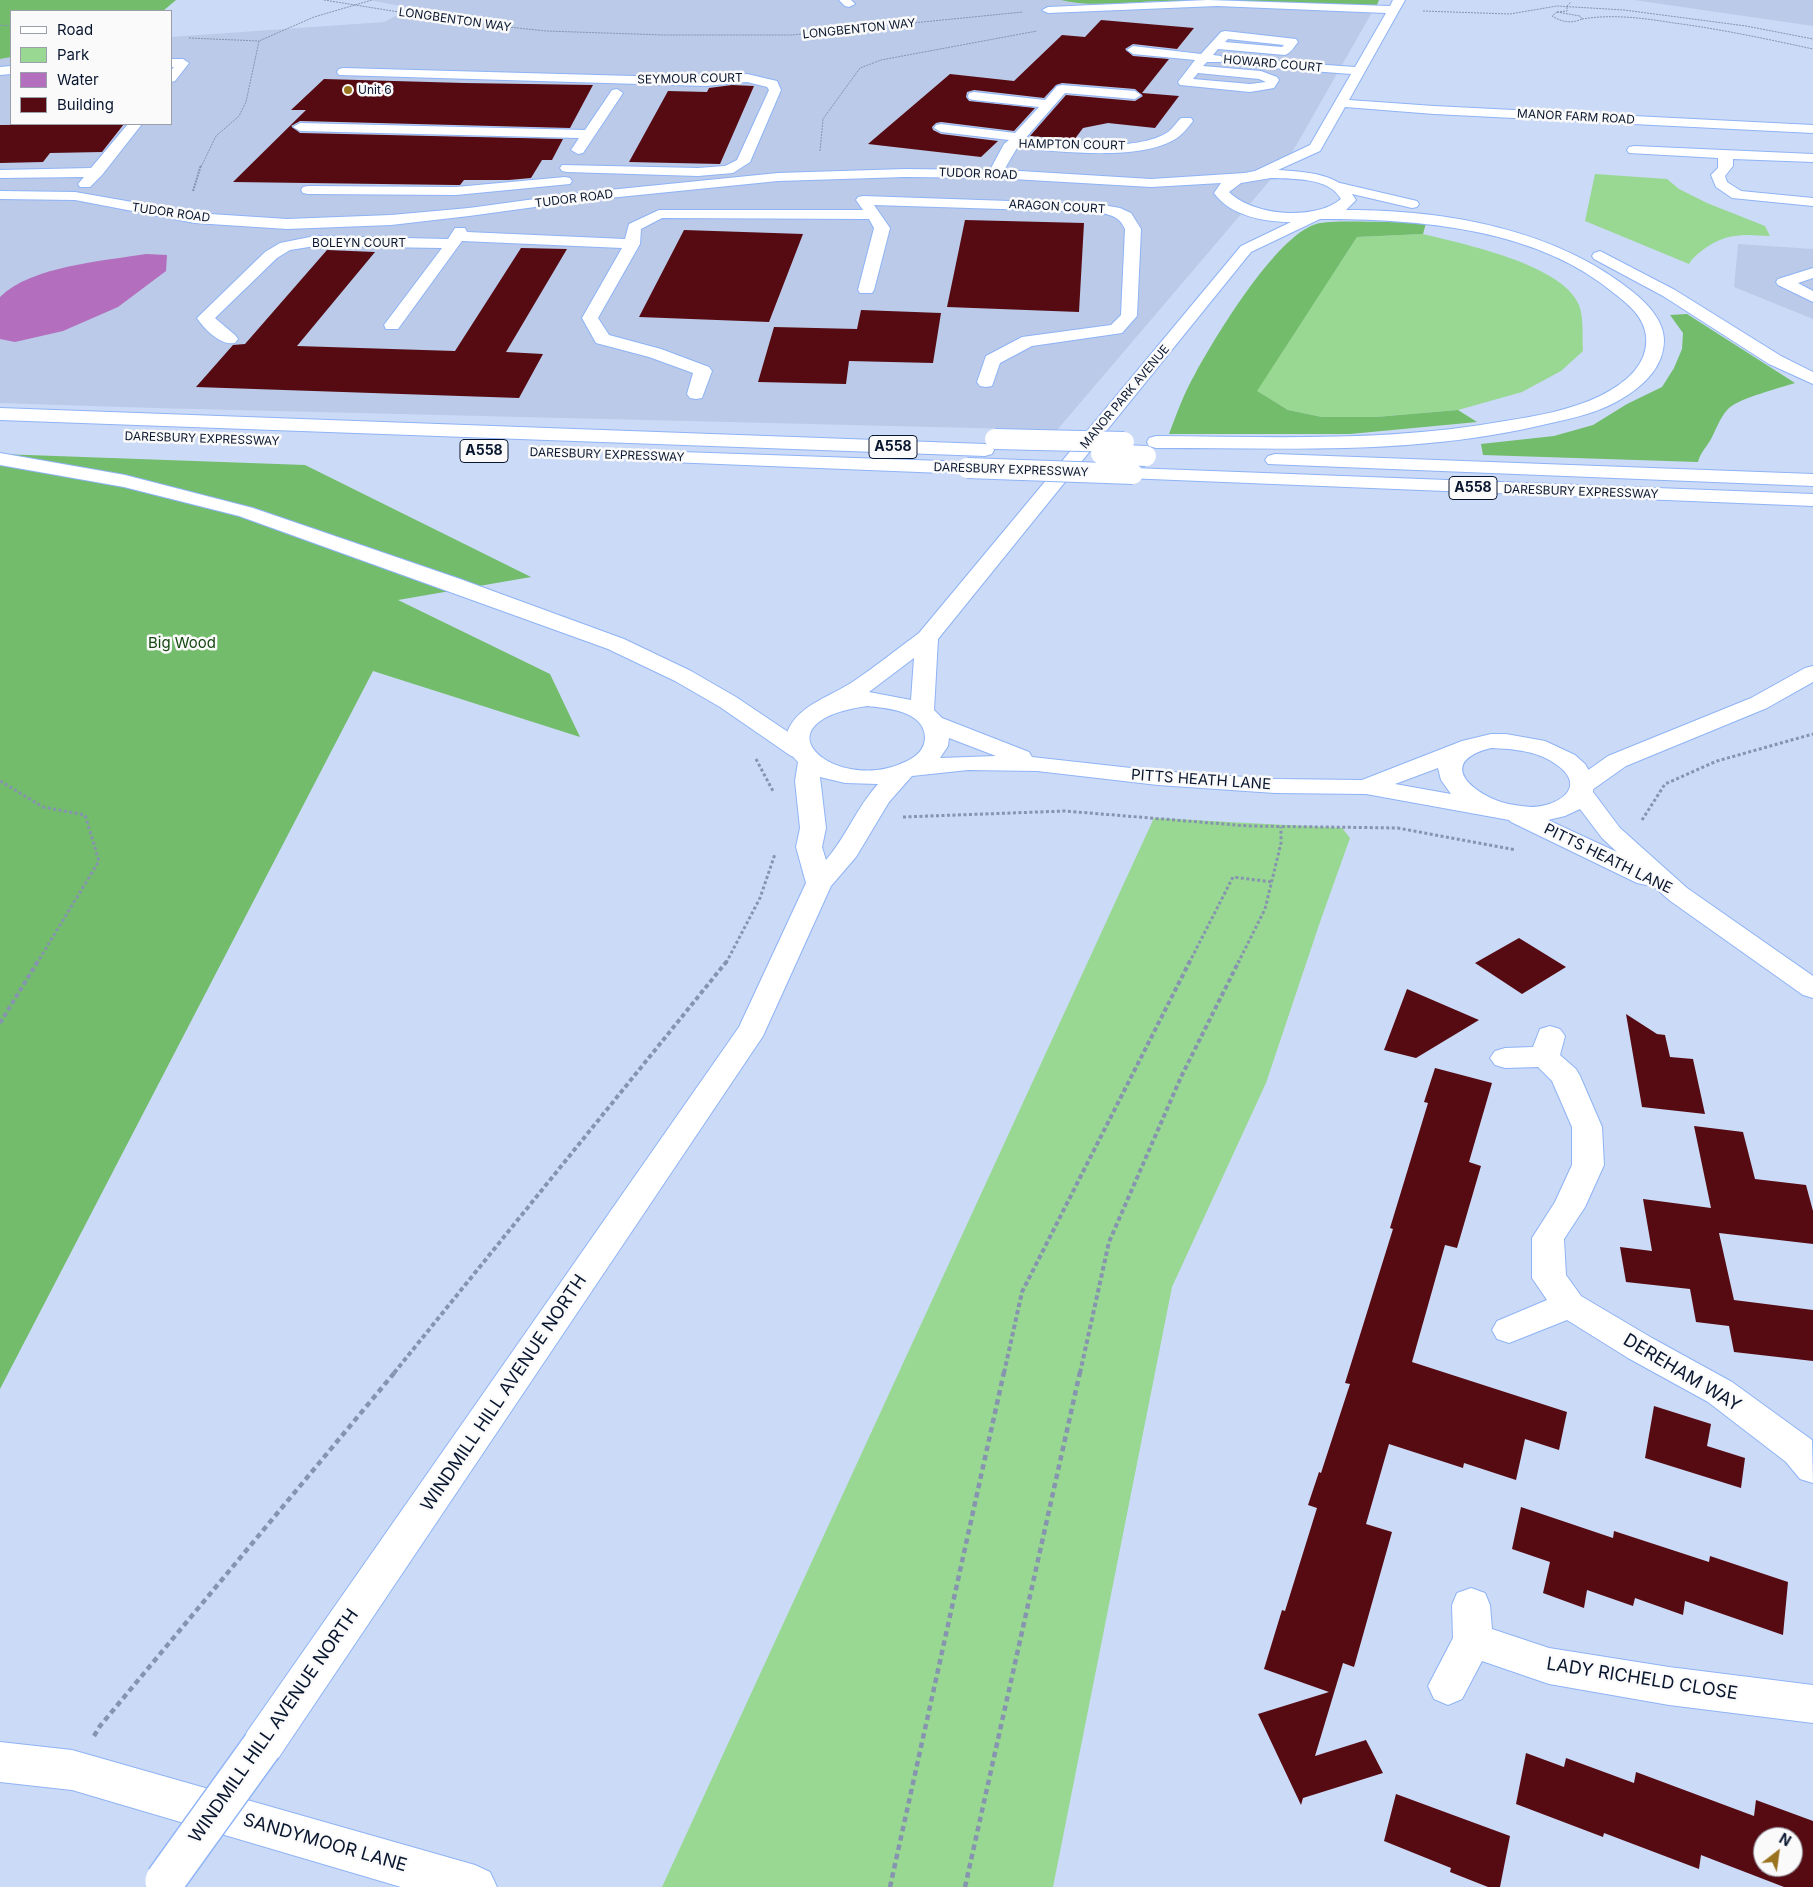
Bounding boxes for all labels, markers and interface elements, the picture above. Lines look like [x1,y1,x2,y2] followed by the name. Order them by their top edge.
[398,5,512,35] street label: LONGBENTON WAY
[10,10,172,125] legend
[802,16,916,42] street label: LONGBENTON WAY
[57,20,93,39] text: Road
[57,45,89,64] text: Park
[1223,52,1323,76] street label: HOWARD COURT
[57,70,99,89] text: Water
[637,71,743,87] street label: SEYMOUR COURT
[358,83,392,97] place label: Unit 6
[342,84,354,96] marker: Unit 6
[57,95,114,114] text: Building
[1517,107,1635,127] street label: MANOR FARM ROAD
[1018,137,1126,153] street label: HAMPTON COURT
[938,165,1018,183] street label: TUDOR ROAD
[534,187,614,211] street label: TUDOR ROAD
[1008,197,1106,217] street label: ARAGON COURT
[131,200,211,226] street label: TUDOR ROAD
[312,236,406,250] street label: BOLEYN COURT
[1077,342,1173,452] street label: MANOR PARK AVENUE
[124,429,280,449] street label: DARESBURY EXPRESSWAY
[869,436,917,458] road number: A558
[460,440,508,462] road number: A558
[529,445,685,465] street label: DARESBURY EXPRESSWAY
[933,460,1089,480] street label: DARESBURY EXPRESSWAY
[1449,476,1497,499] road number: A558
[1503,482,1659,502] street label: DARESBURY EXPRESSWAY
[148,634,216,652] park label: Big Wood
[1130,766,1272,794] street label: PITTS HEATH LANE
[1541,820,1675,898] street label: PITTS HEATH LANE
[417,1271,591,1515] street label: WINDMILL HILL AVENUE NORTH
[1619,1329,1745,1417] street label: DEREHAM WAY
[185,1605,363,1847] street label: WINDMILL HILL AVENUE NORTH
[1545,1653,1739,1705] street label: LADY RICHELD CLOSE
[241,1809,409,1877] street label: SANDYMOOR LANE
[1753,1827,1803,1877] north arrow
[1776,1829,1794,1849] text: N

